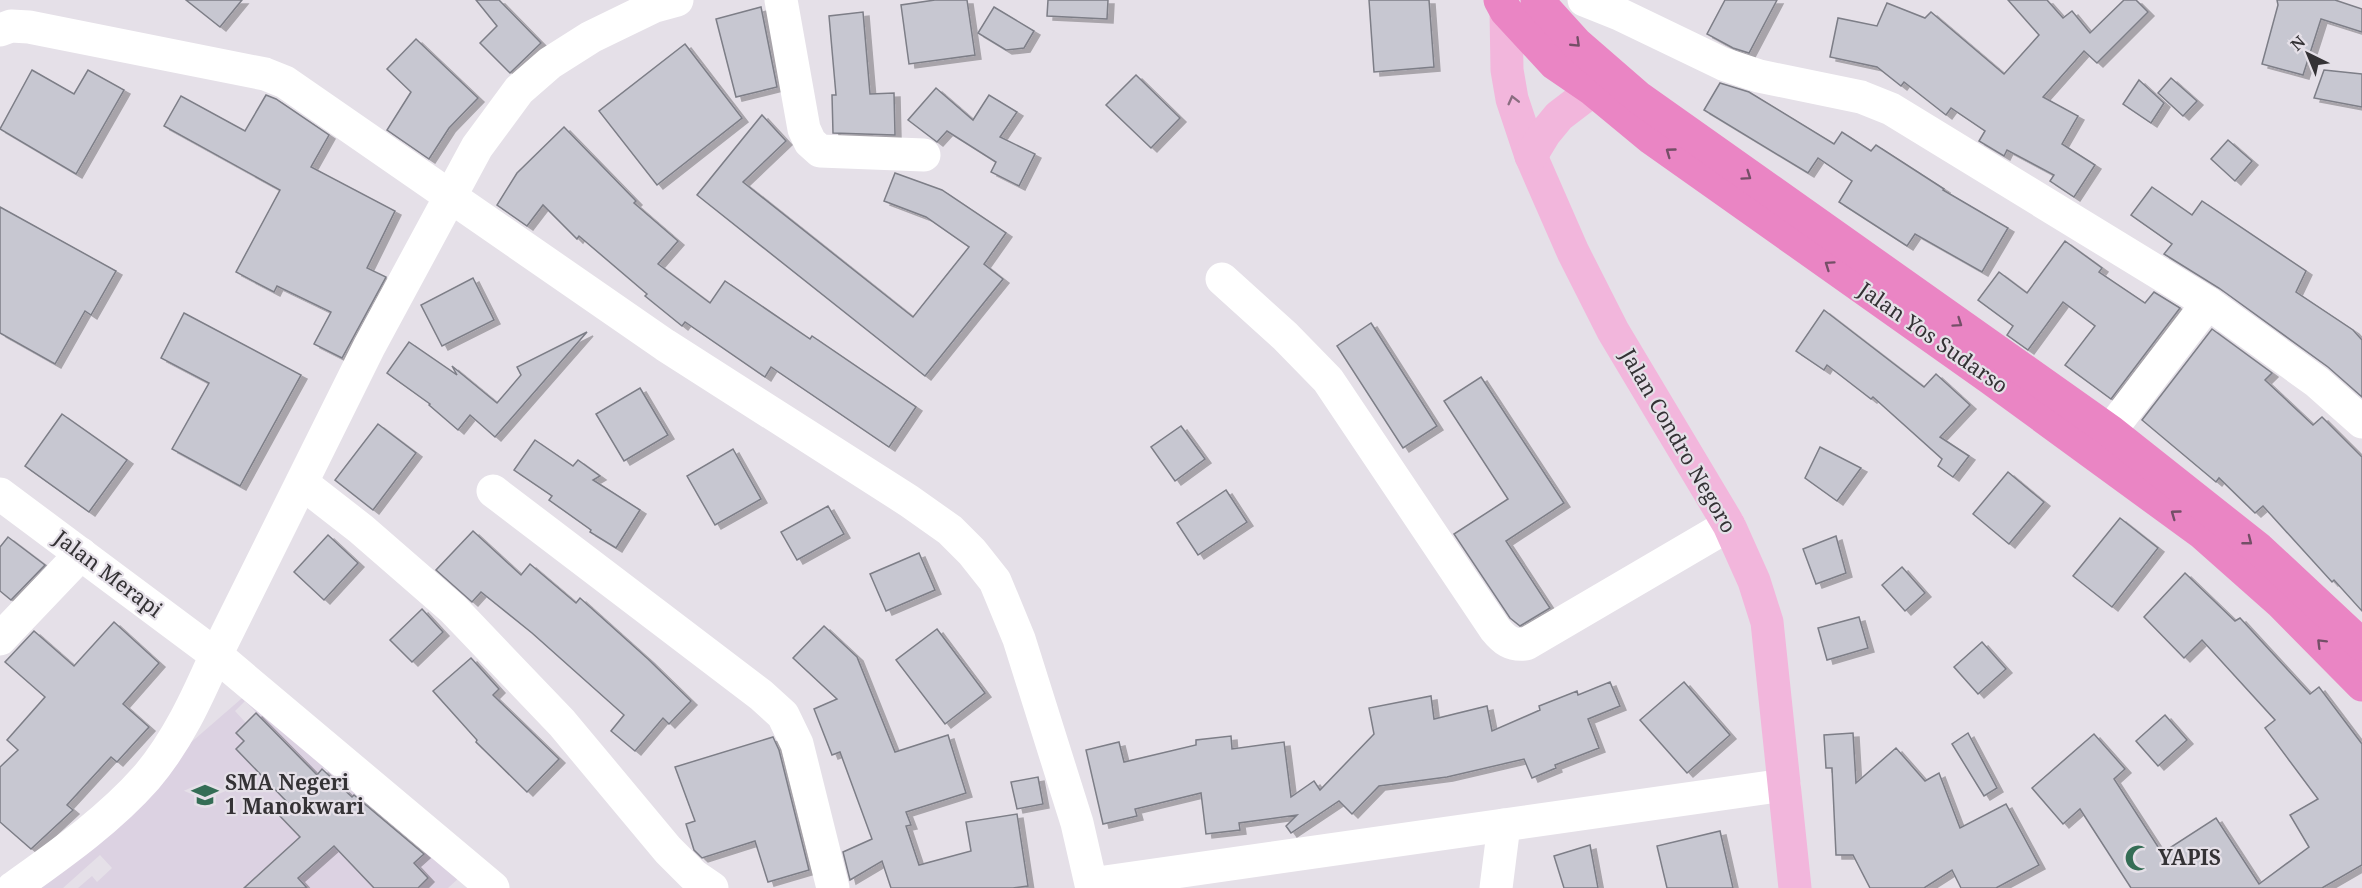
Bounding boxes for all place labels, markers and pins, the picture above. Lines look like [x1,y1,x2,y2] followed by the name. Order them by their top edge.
[225,768,365,820] place label: SMA Negeri 1 Manokwari
[190,780,220,810] school or university icon: SMA Negeri 1 Manokwari
[2123,843,2153,873] mosque icon: YAPIS
[2158,843,2221,871] place label: YAPIS

